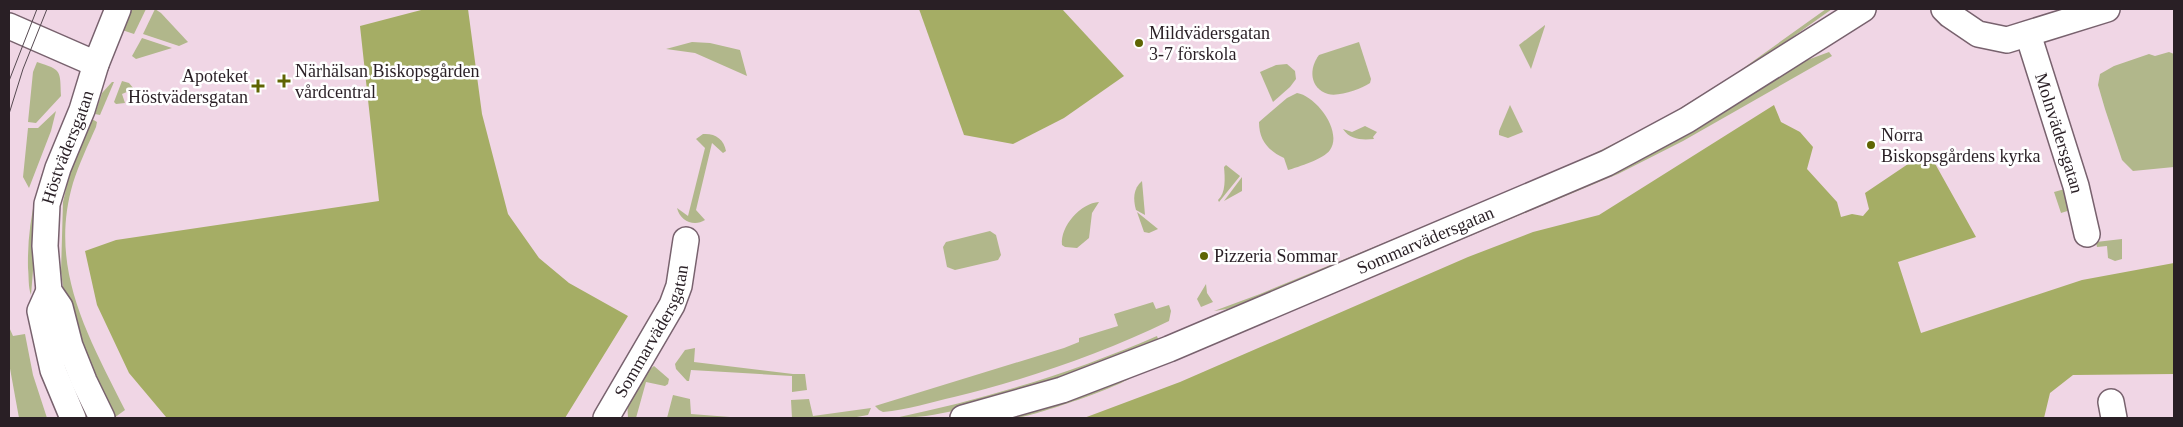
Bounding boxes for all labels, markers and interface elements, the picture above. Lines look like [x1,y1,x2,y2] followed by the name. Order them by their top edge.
[1149,23,1270,64] place label: Mildvädersgatan 3-7 förskola
[1133,37,1145,49] marker: Mildvädersgatan 3-7 förskola
[295,61,479,102] place label: Närhälsan Biskopsgården vårdcentral
[128,66,248,107] place label: Apoteket Höstvädersgatan
[2031,71,2087,195] street label: Molnvädersgatan
[277,74,291,88] marker: Närhälsan Biskopsgården vårdcentral
[252,80,264,92] marker: Apoteket Höstvädersgatan
[38,88,97,207] street label: Höstvädersgatan
[1881,125,2040,166] place label: Norra Biskopsgårdens kyrka
[1865,139,1877,151] marker: Norra Biskopsgårdens kyrka
[1354,202,1497,278] street label: Sommarvädersgatan
[1214,246,1337,266] place label: Pizzeria Sommar
[1198,250,1210,262] marker: Pizzeria Sommar
[610,263,692,401] street label: Sommarvädersgatan

